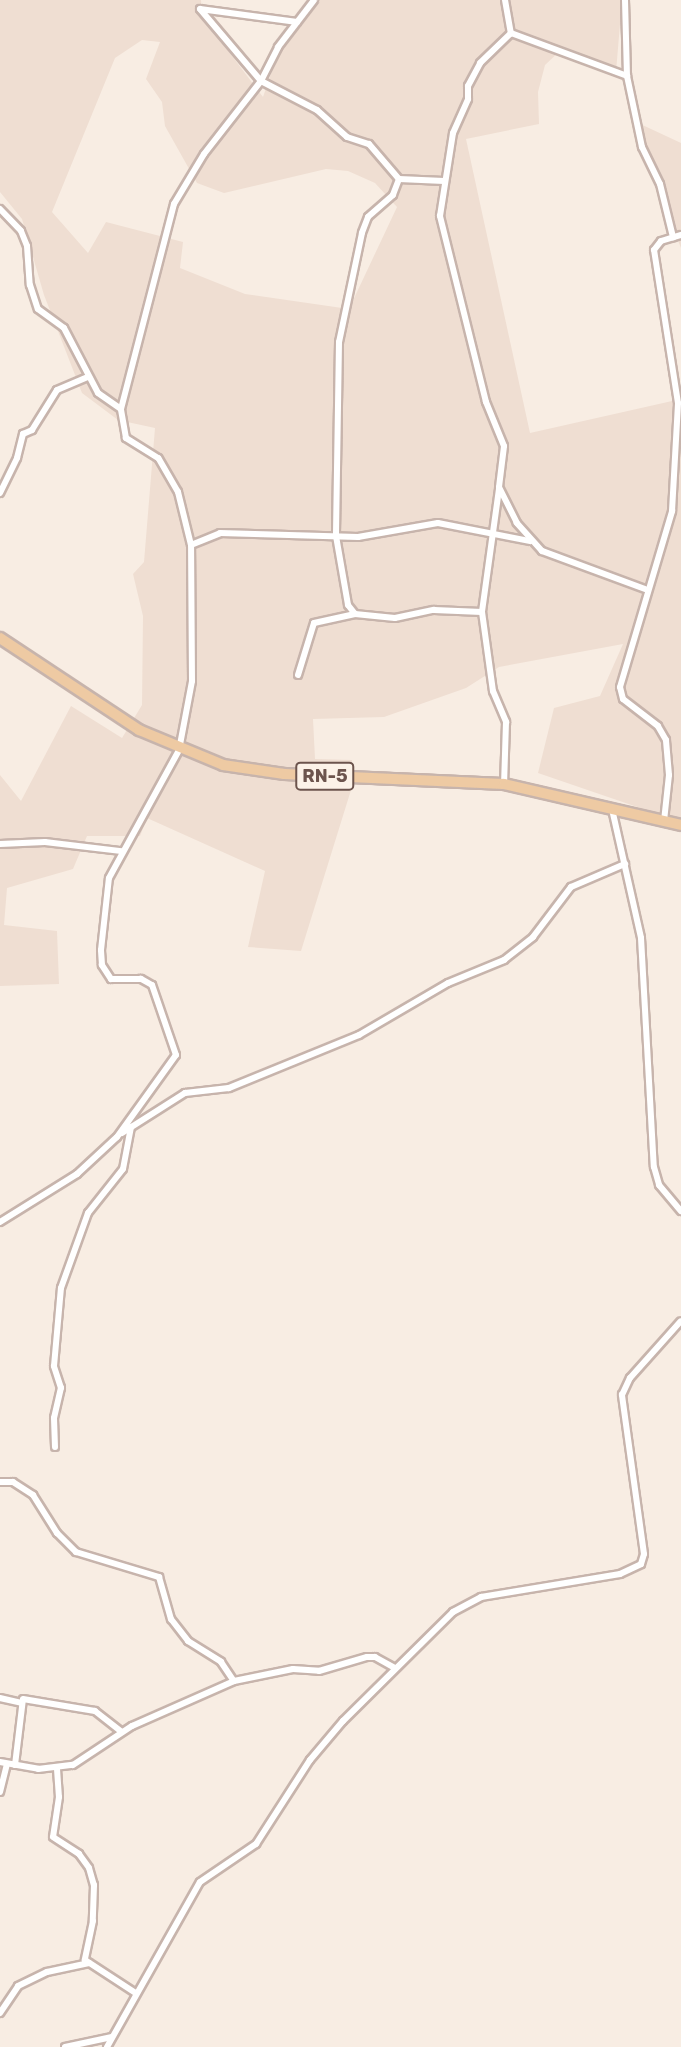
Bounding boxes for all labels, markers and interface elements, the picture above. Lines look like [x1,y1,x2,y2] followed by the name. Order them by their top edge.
[295,762,355,790] road number: RN-5

